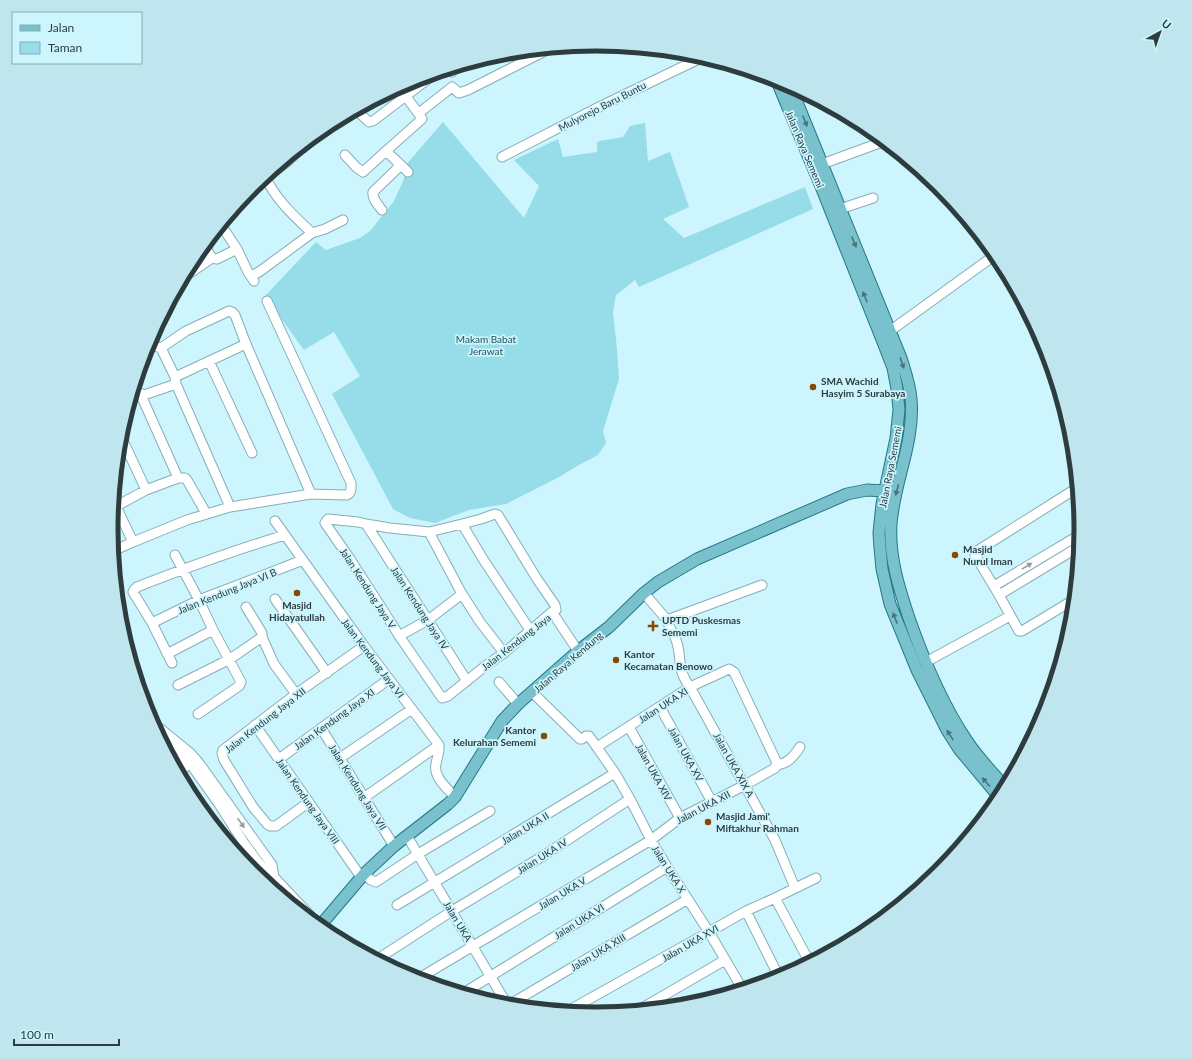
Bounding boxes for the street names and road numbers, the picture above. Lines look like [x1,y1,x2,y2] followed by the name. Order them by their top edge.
[556,79,648,133] street label: Mulyorejo Baru Buntu
[783,108,827,190] street label: Jalan Raya Sememi
[876,425,904,509] street label: Jalan Raya Sememi
[337,545,399,631] street label: Jalan Kendung Jaya V
[389,564,452,652] street label: Jalan Kendung Jaya IV
[176,566,278,616] street label: Jalan Kendung Jaya VI B
[479,611,553,673] street label: Jalan Kendung Jaya
[339,616,407,700] street label: Jalan Kendung Jaya VI
[531,629,605,695] street label: Jalan Raya Kendung
[222,685,308,755] street label: Jalan Kendung Jaya XII
[636,685,690,725] street label: Jalan UKA XI
[291,686,377,752] street label: Jalan Kendung Jaya XI
[666,725,706,784] street label: Jalan UKA XV
[711,731,757,800] street label: Jalan UKA XIX A
[633,741,675,803] street label: Jalan UKA XIV
[327,742,389,832] street label: Jalan Kendung Jaya VII
[274,756,342,846] street label: Jalan Kendung Jaya VIII
[674,788,732,826] street label: Jalan UKA XII
[499,809,551,847] street label: Jalan UKA II
[515,836,570,876] street label: Jalan UKA IV
[650,843,689,895] street label: Jalan UKA X
[536,874,588,912] street label: Jalan UKA V
[441,899,475,944] street label: Jalan UKA
[552,901,606,941] street label: Jalan UKA VI
[659,922,721,964] street label: Jalan UKA XVI
[568,931,628,973] street label: Jalan UKA XIII

